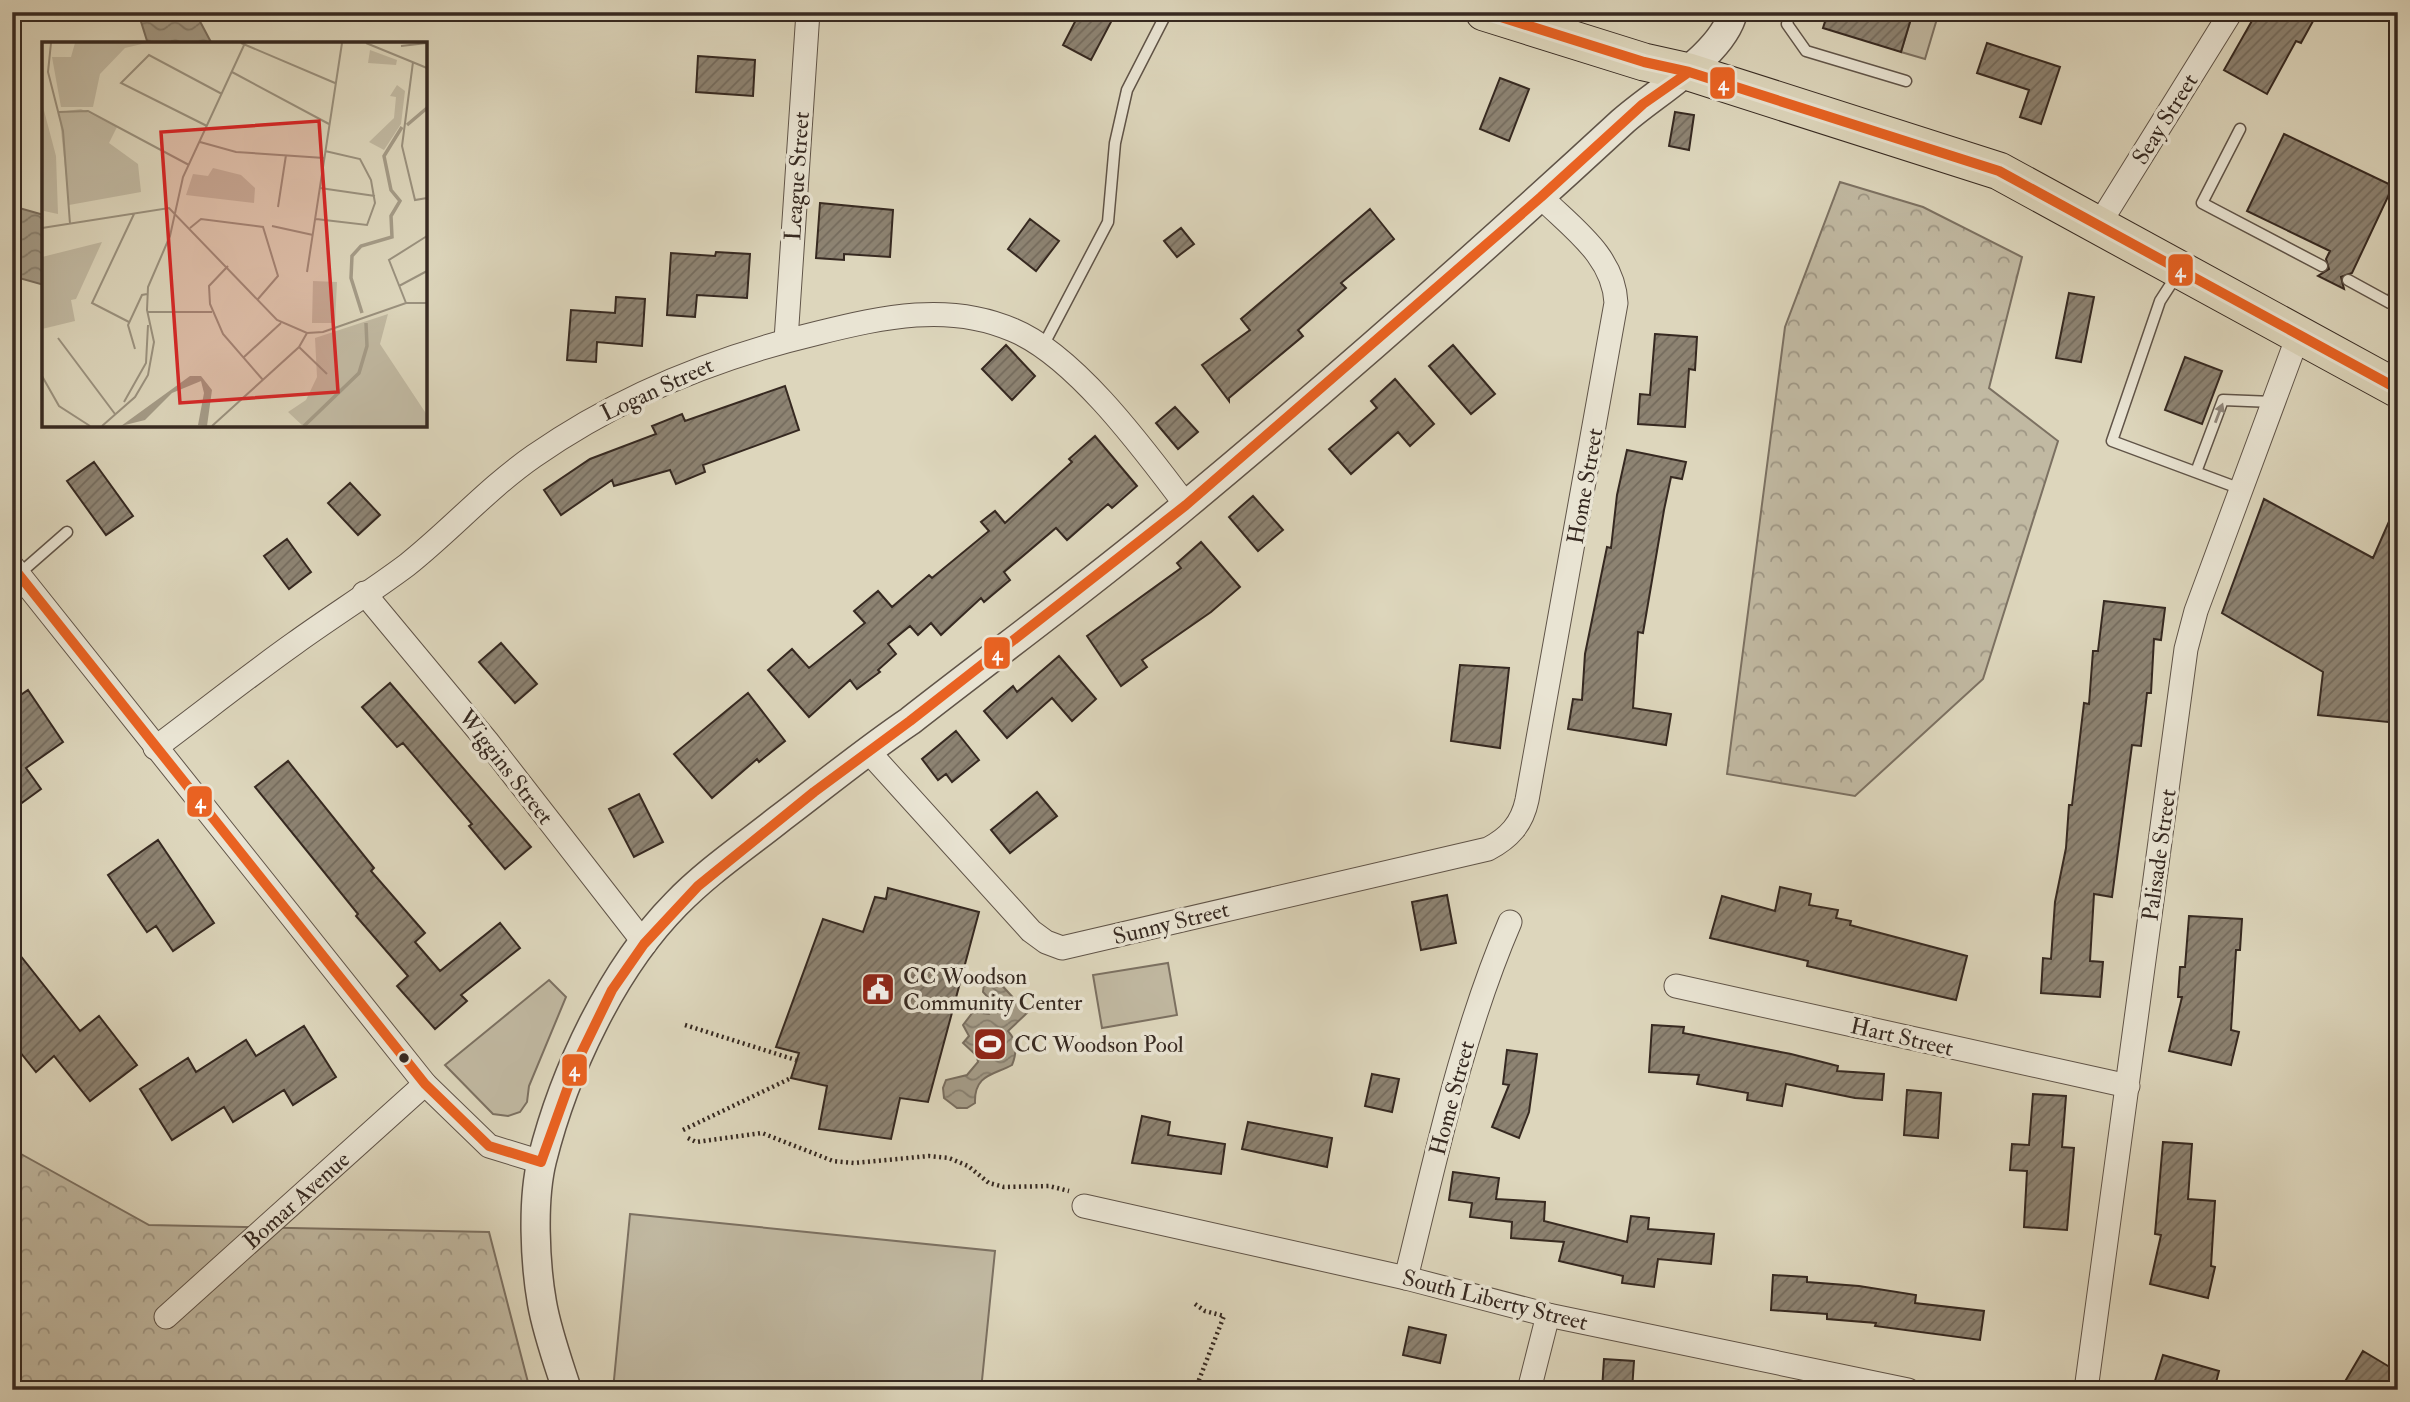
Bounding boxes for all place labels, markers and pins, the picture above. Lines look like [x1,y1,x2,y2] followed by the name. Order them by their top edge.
[903,962,1083,1017] place label: CC Woodson Community Center
[859,970,897,1008] public building icon: CC Woodson Community Center
[971,1025,1009,1063] sports icon: CC Woodson Pool
[1014,1030,1184,1059] place label: CC Woodson Pool
[397,1051,411,1065] unlabelled marker

